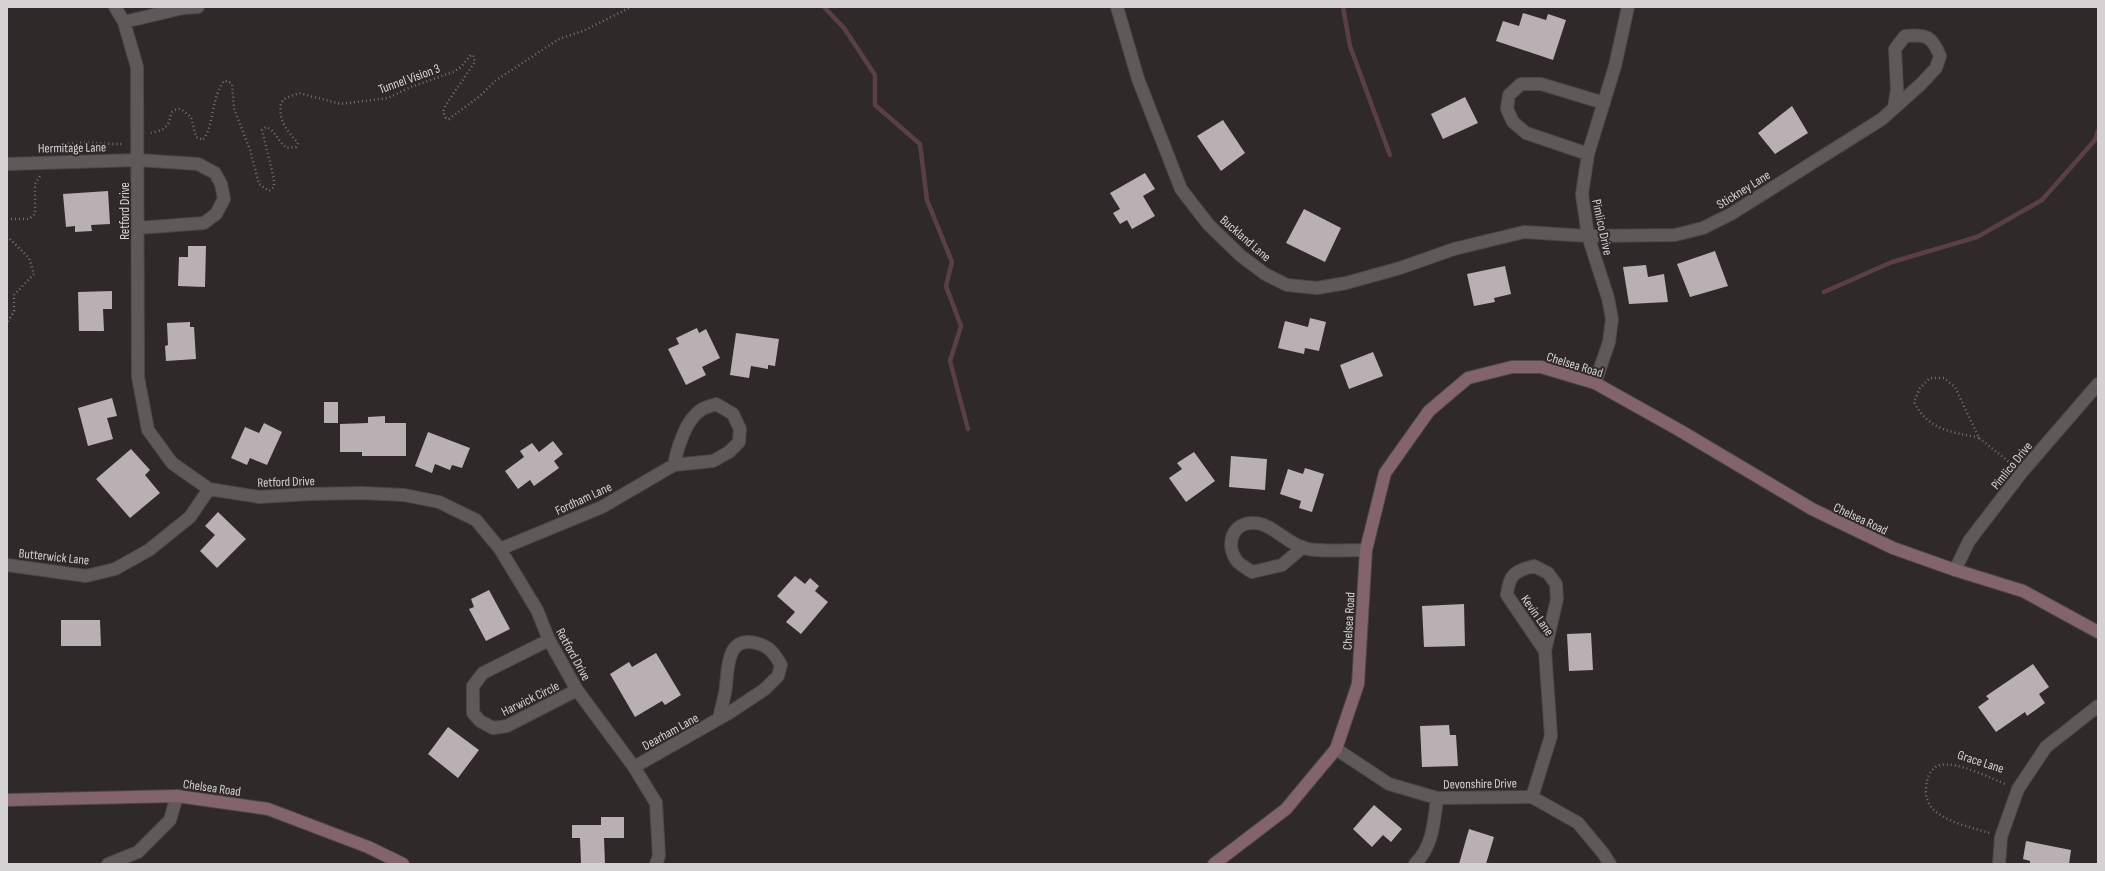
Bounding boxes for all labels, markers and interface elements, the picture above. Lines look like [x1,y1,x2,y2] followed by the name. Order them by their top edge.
[376,60,442,97] street label: Tunnel Vision 3
[38,139,106,157] street label: Hermitage Lane
[1714,167,1773,213] street label: Stickney Lane
[117,182,133,240] street label: Retford Drive
[1588,198,1616,257] street label: Pimlico Drive
[1217,212,1274,265] street label: Buckland Lane
[1545,349,1605,381] street label: Chelsea Road
[1988,439,2036,493] street label: Pimlico Drive
[257,473,315,491] street label: Retford Drive
[553,479,614,519] street label: Fordham Lane
[1831,499,1890,538] street label: Chelsea Road
[18,545,90,569] street label: Butterwick Lane
[1339,592,1359,651] street label: Chelsea Road
[1517,592,1557,639] street label: Kevin Lane
[552,625,594,684] street label: Retford Drive
[499,678,562,720] street label: Harwick Circle
[640,710,701,754] street label: Dearham Lane
[1955,747,2006,777] street label: Grace Lane
[1443,775,1517,793] street label: Devonshire Drive
[182,776,242,800] street label: Chelsea Road

